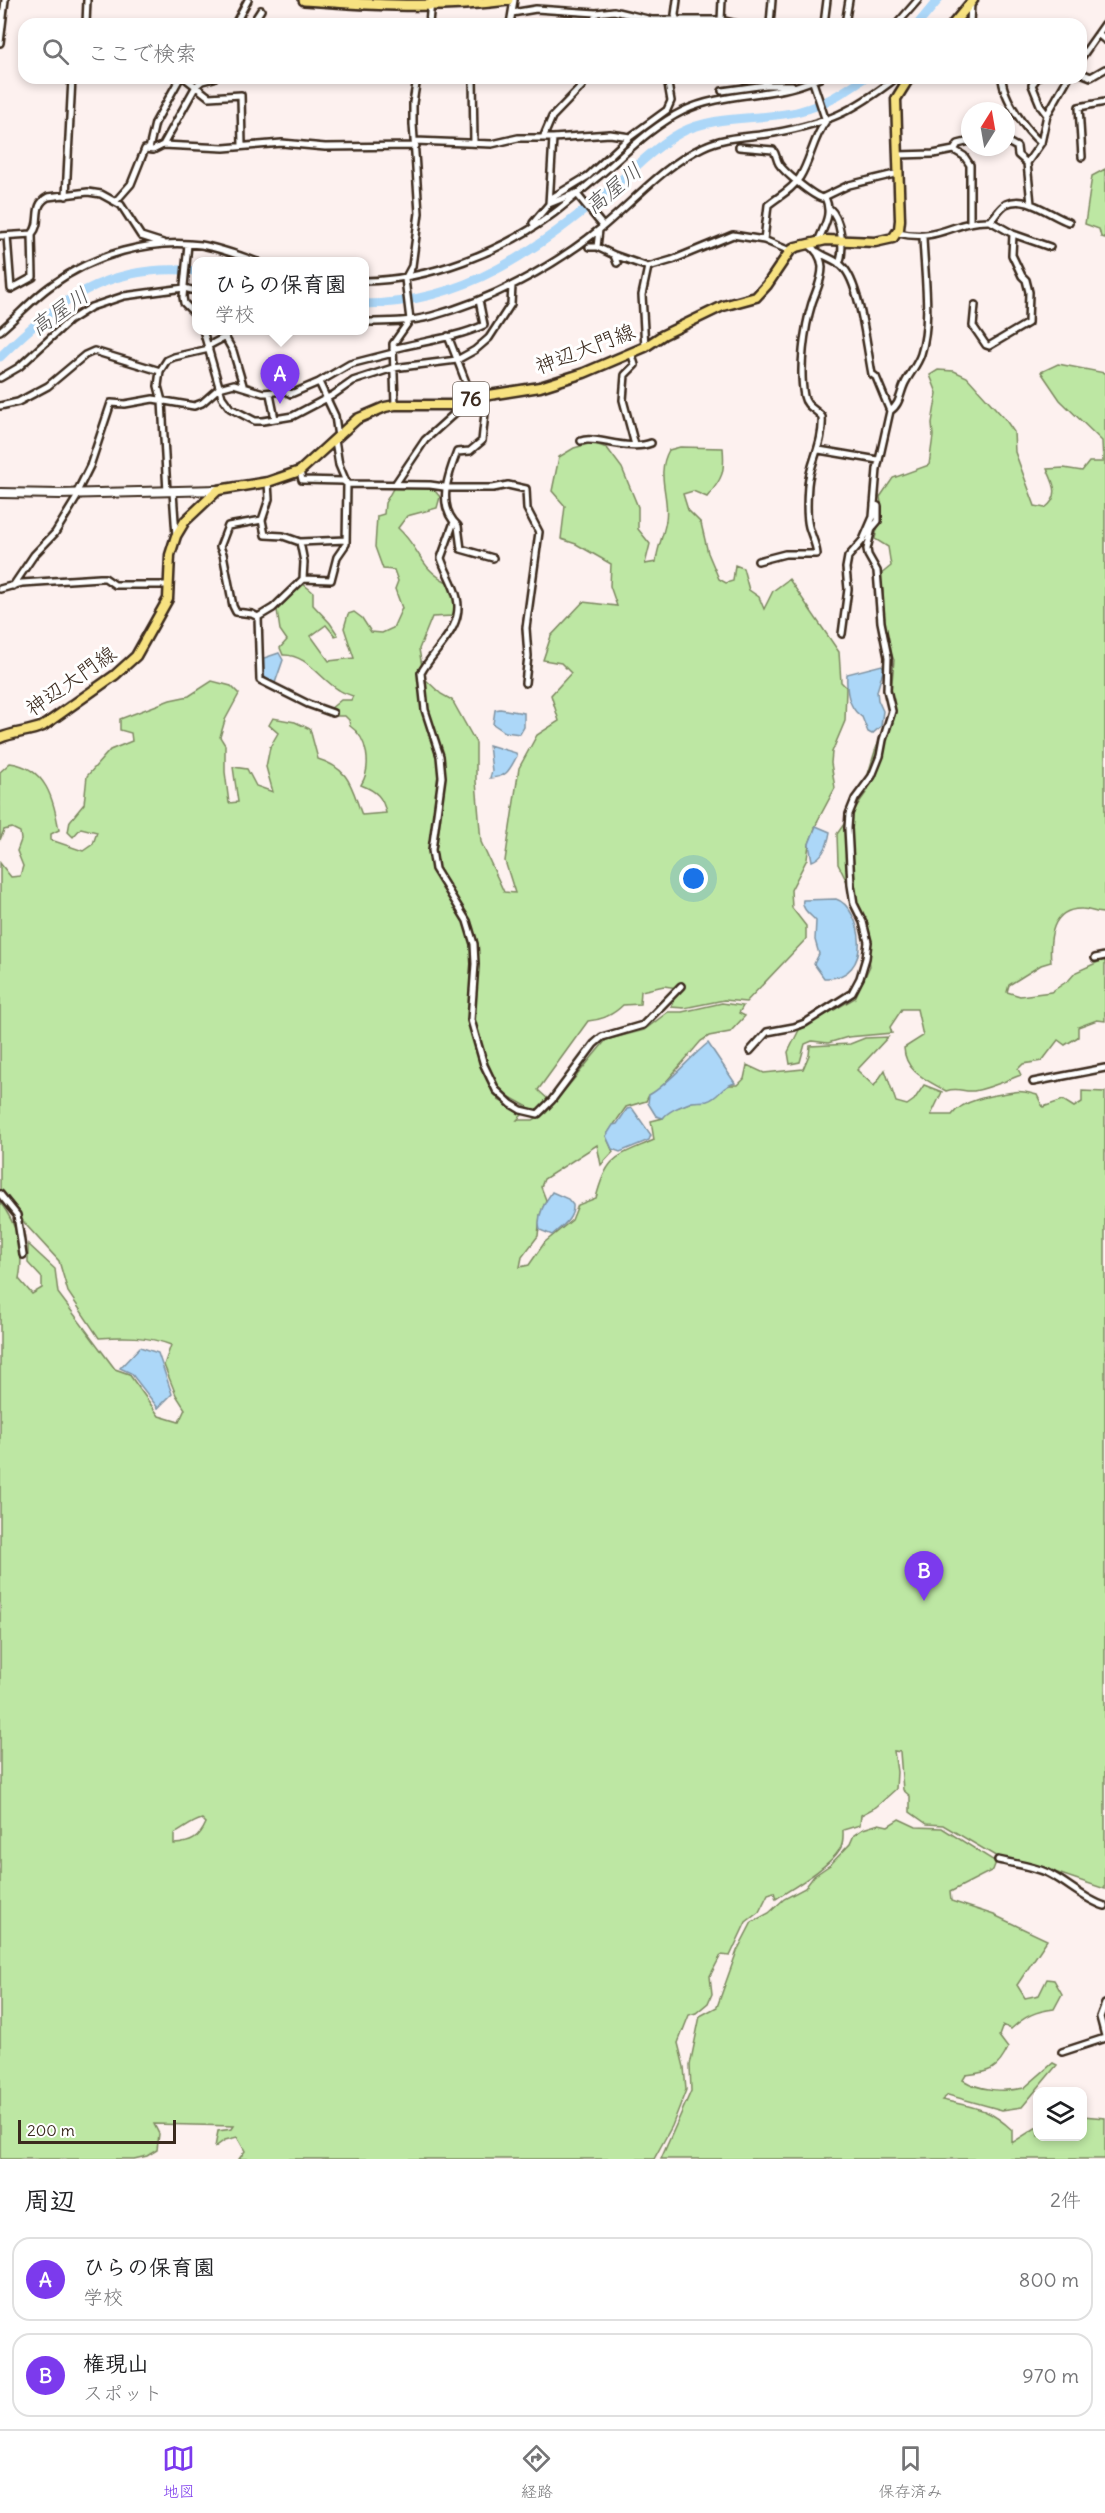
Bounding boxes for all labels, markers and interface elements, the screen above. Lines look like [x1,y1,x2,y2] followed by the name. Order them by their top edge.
[18,18,1087,84] search box
[39,35,72,68] icon: search
[87,39,197,67] text: ここで検索
[961,102,1015,156] north arrow
[579,156,647,220] water label: 高屋川
[192,257,369,335] popup
[214,270,347,298] text: ひらの保育園
[24,281,94,341] water label: 高屋川
[214,301,254,326] text: 学校
[531,317,639,380] street label: 神辺大門線
[260,354,300,404] pin: A
[453,382,489,416] road number: 76
[20,639,121,722] street label: 神辺大門線
[679,864,708,893] your location
[904,1552,944,1601] pin: B
[1033,2087,1087,2141] map controls
[1033,2087,1087,2141] button: layers
[18,2117,176,2144] scale bar
[27,2120,75,2140] text: 200 m
[24,2184,76,2217] text: 周辺
[1050,2187,1081,2212] text: 2件
[83,2253,215,2281] text: ひらの保育園
[39,2267,52,2292] text: A
[1019,2267,1079,2292] text: 800 m
[83,2284,123,2309] text: 学校
[83,2349,149,2377] text: 権現山
[39,2363,52,2388] text: B
[1022,2363,1079,2388] text: 970 m
[83,2380,163,2405] text: スポット
[162,2442,195,2502] tab: 地図
[520,2442,553,2502] tab: 経路
[878,2442,942,2502] tab: 保存済み

